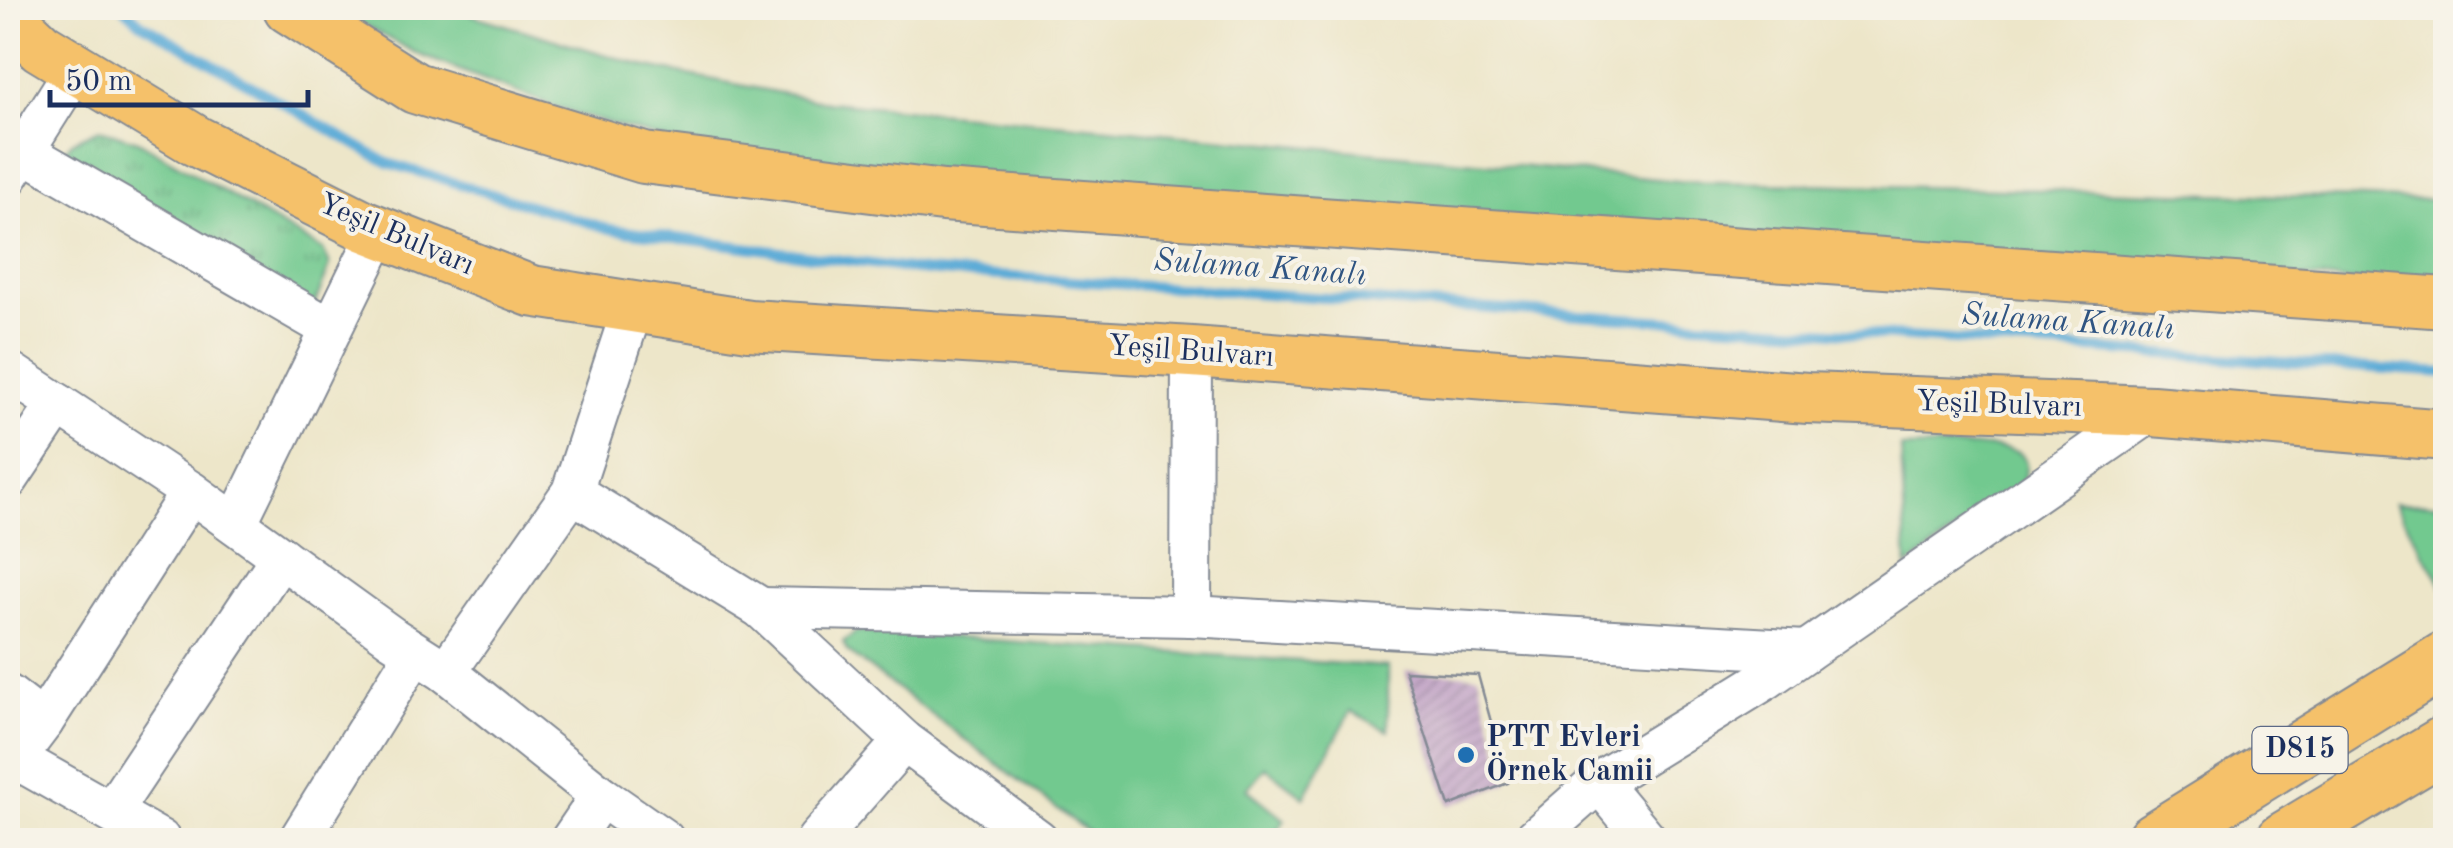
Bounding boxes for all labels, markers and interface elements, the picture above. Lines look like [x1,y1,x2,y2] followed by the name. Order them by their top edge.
[50,45,308,107] scale bar
[65,67,132,97] text: 50 m
[314,189,478,281] street label: Yeşil Bulvarı
[1153,246,1367,292] water label: Sulama Kanalı
[1961,300,2175,346] water label: Sulama Kanalı
[1107,331,1275,373] street label: Yeşil Bulvarı
[1915,387,2083,423] street label: Yeşil Bulvarı
[1486,723,1653,787] place label: PTT Evleri Örnek Camii
[2252,727,2348,773] road number: D815
[1455,744,1477,766] marker: PTT Evleri Örnek Camii

